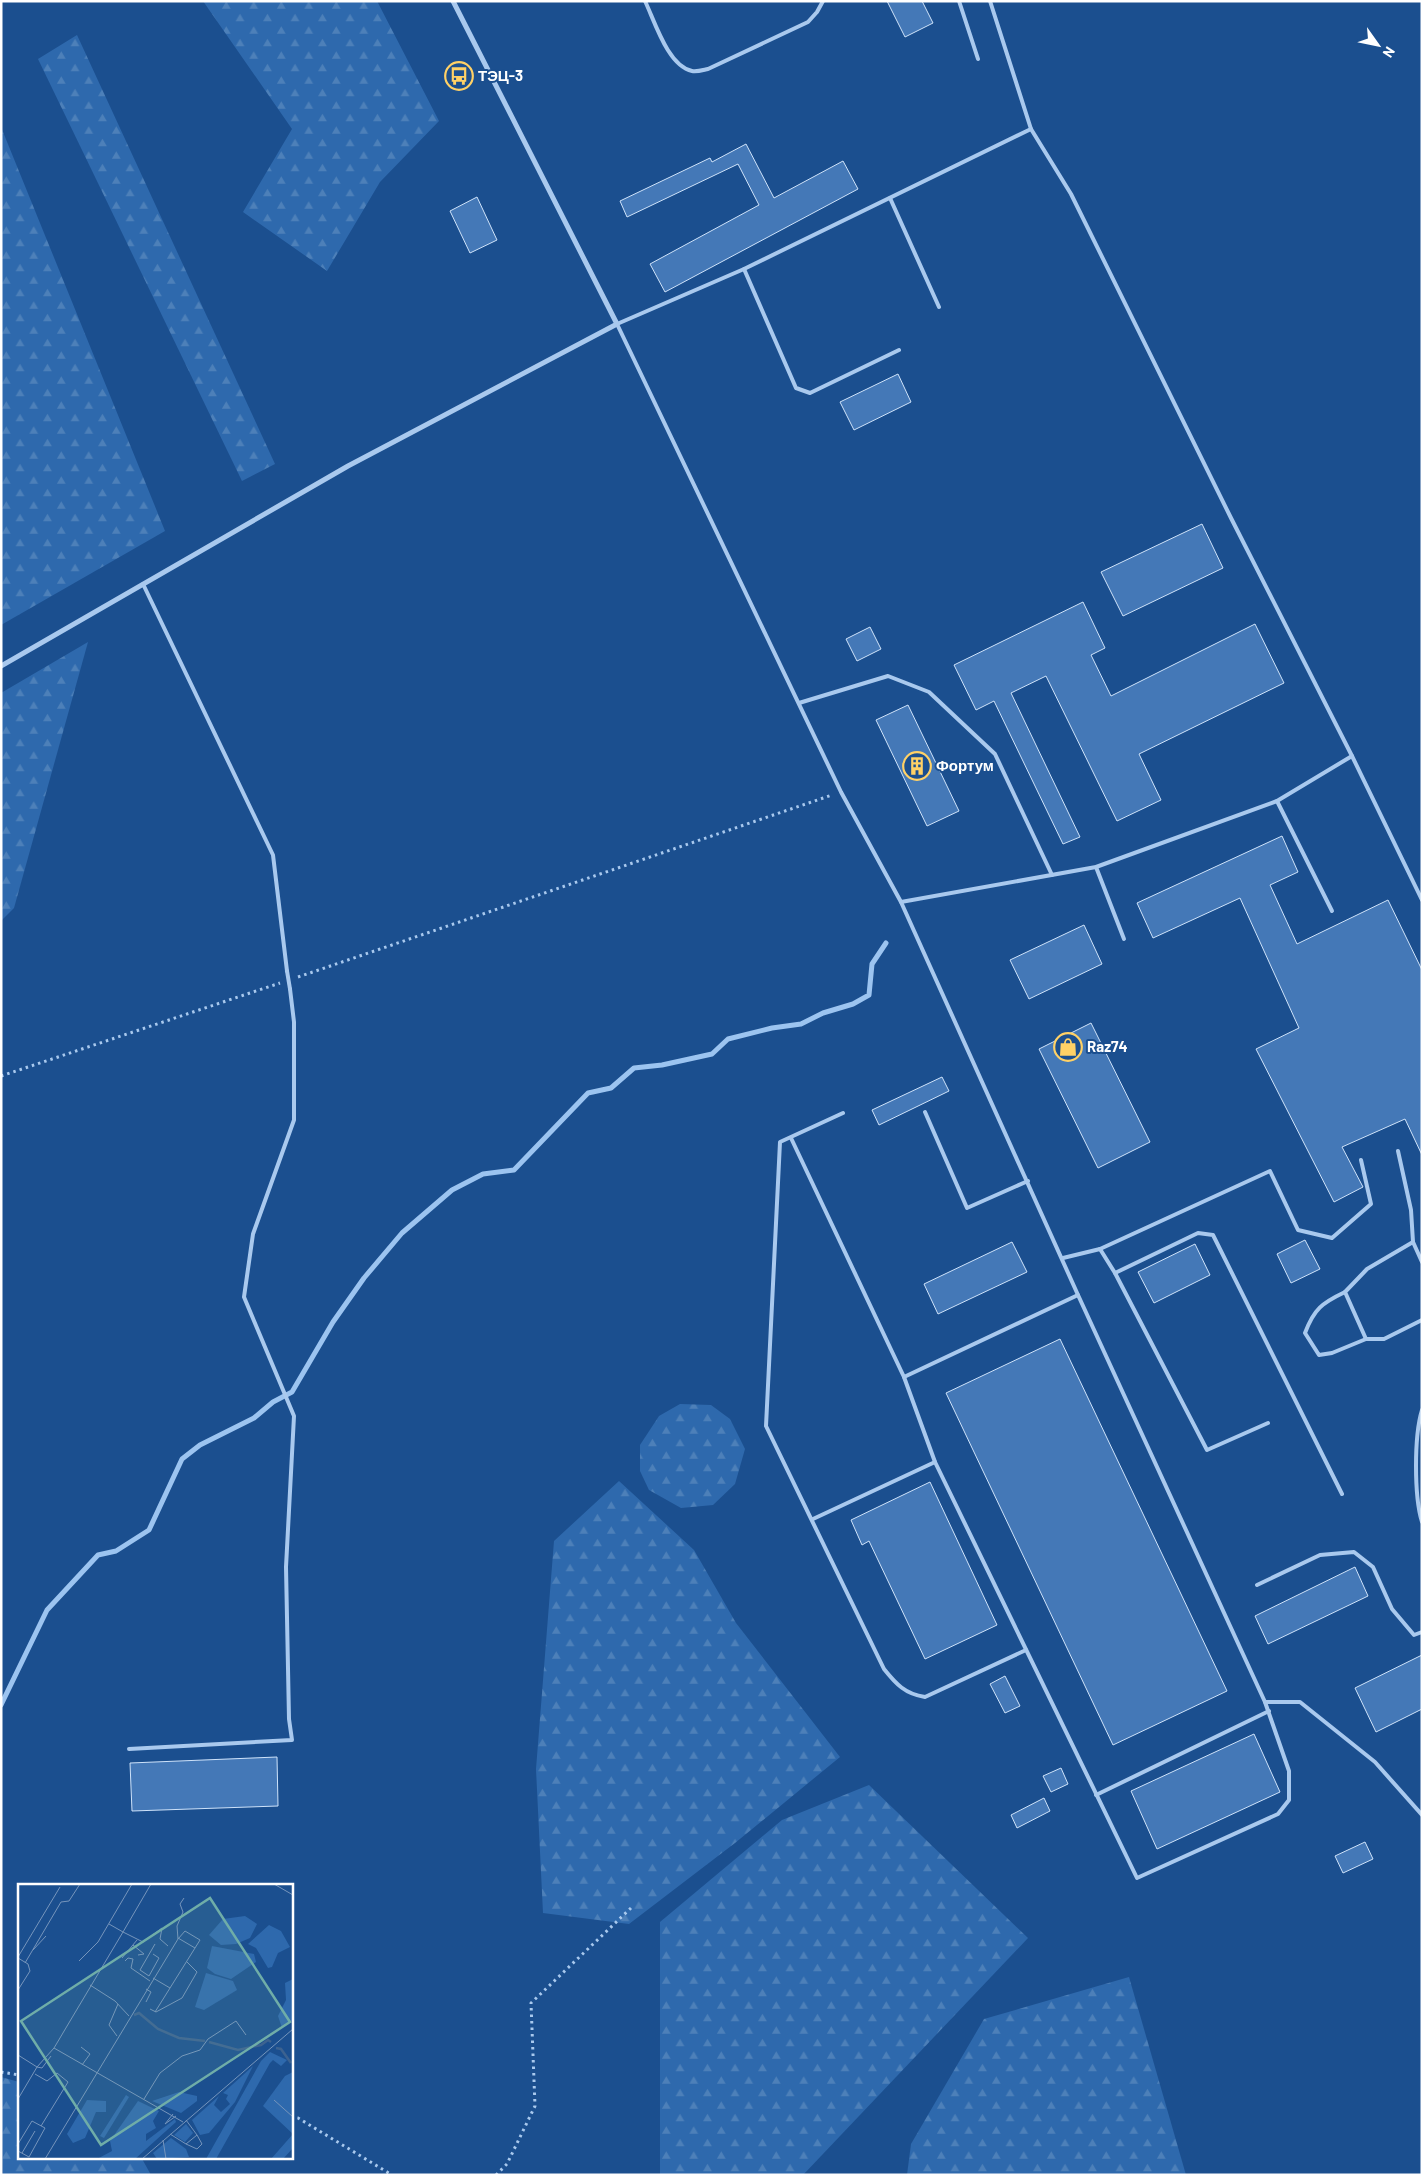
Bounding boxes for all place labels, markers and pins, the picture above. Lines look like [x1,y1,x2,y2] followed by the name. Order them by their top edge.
[444,61,474,91] bus stop icon: ТЭЦ-3
[478,66,523,84] place label: ТЭЦ-3
[902,751,932,781] building icon: Фортум
[936,756,994,774] place label: Фортум
[1053,1032,1083,1062] shop icon: Raz74
[1087,1037,1128,1055] place label: Raz74

